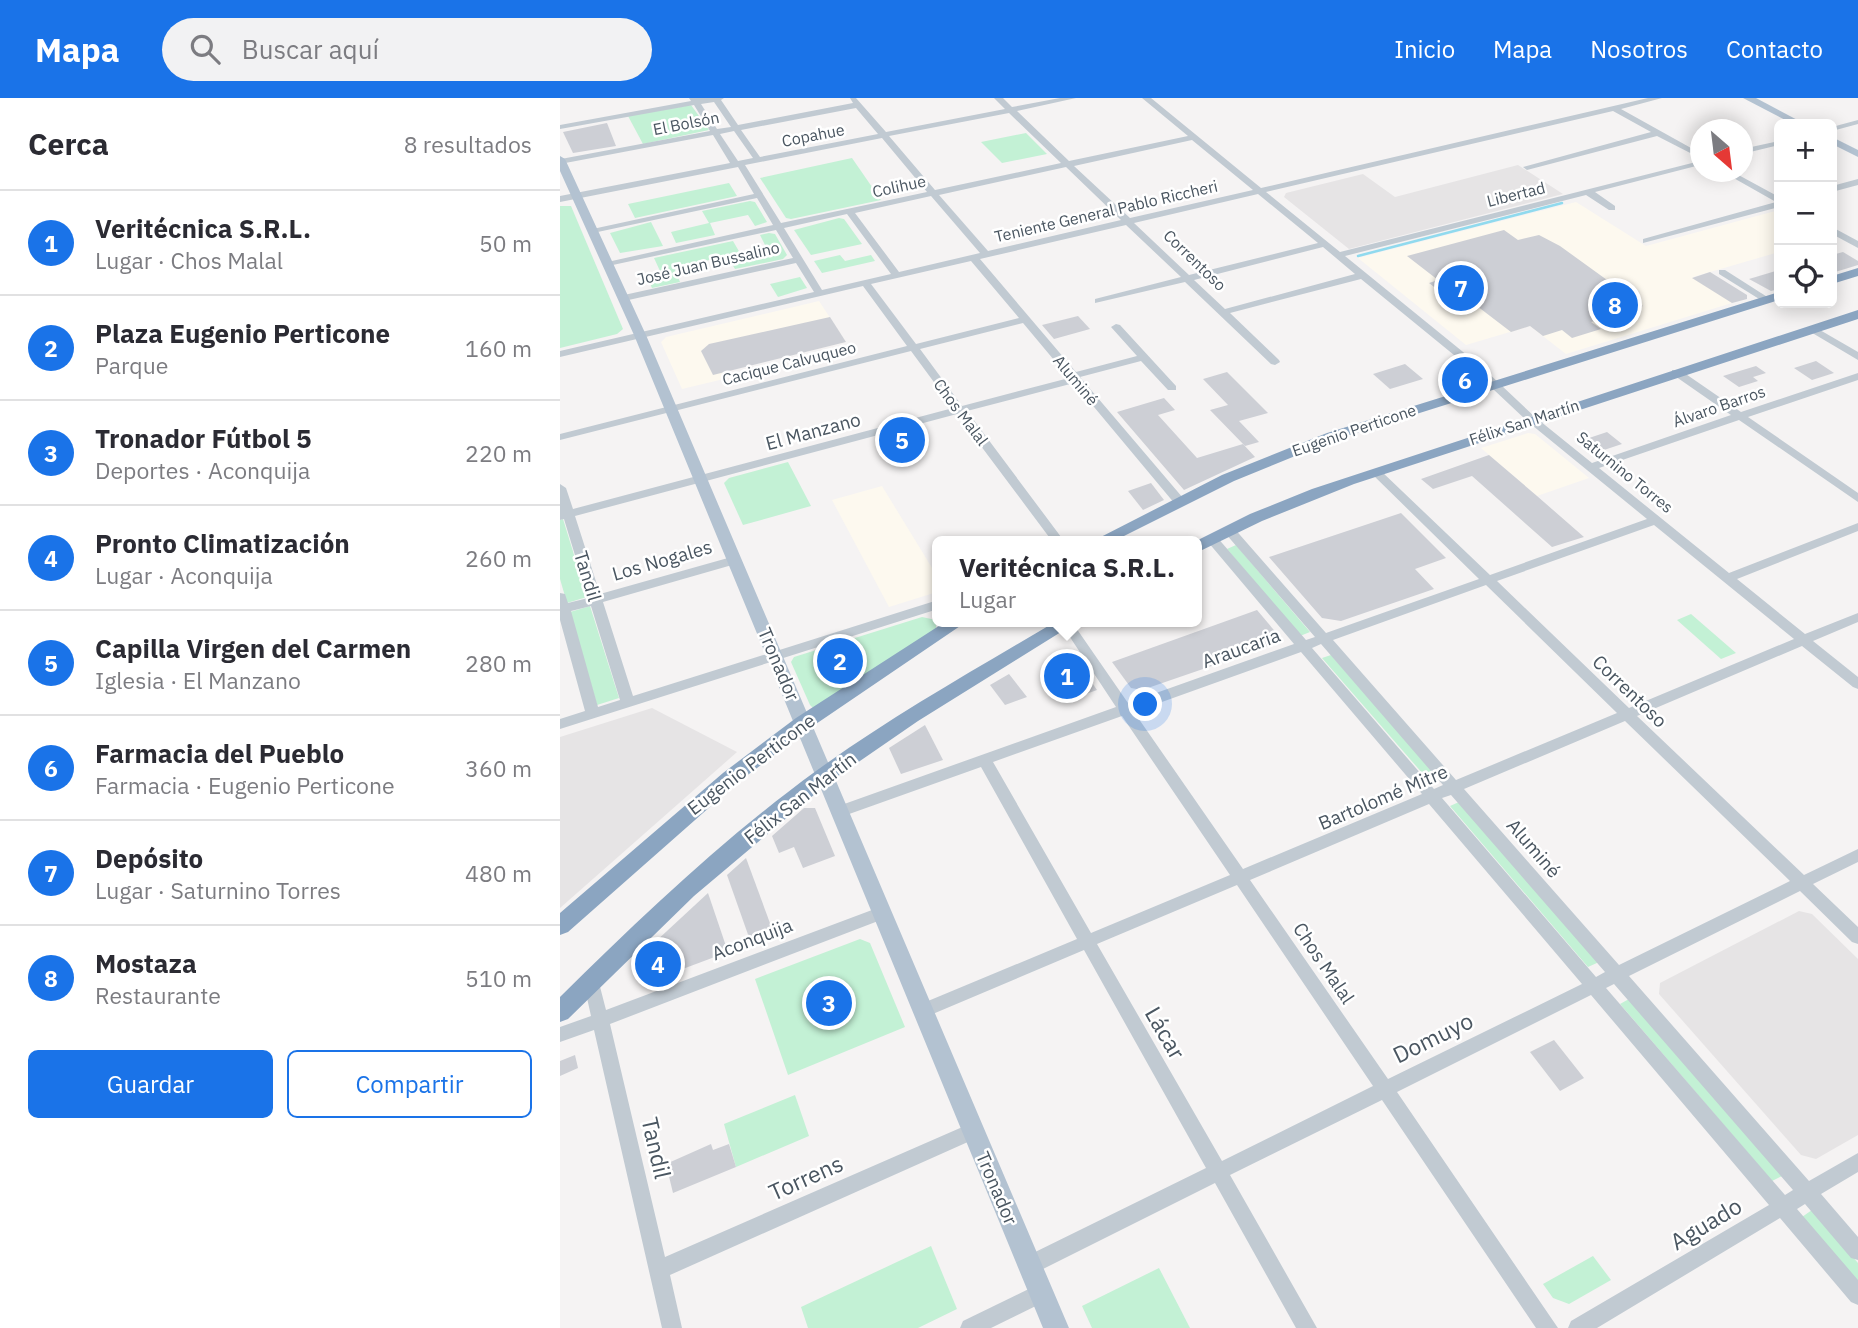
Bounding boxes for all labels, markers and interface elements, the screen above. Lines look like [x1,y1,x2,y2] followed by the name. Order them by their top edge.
[162,18,652,81] search box
[35,28,120,71] text: Mapa
[186,30,224,68] icon: search
[242,32,379,66] text: Buscar aquí
[1394,33,1455,65] text: Inicio
[1493,33,1552,65] text: Mapa
[1590,33,1688,65] text: Nosotros
[1726,33,1823,65] text: Contacto
[651,107,721,139] street label: El Bolsón
[780,119,846,151] street label: Copahue
[1690,119,1753,182] north arrow
[1774,119,1837,308] map controls
[1774,119,1837,182] button: +
[28,124,109,163] text: Cerca
[404,129,532,159] text: 8 resultados
[870,171,928,201] street label: Colihue
[992,176,1220,246] street label: Teniente General Pablo Riccheri
[1485,177,1547,211] street label: Libertad
[1774,182,1837,245] button: −
[95,211,311,245] text: Veritécnica S.R.L.
[1159,225,1231,295] street label: Correntoso
[44,228,58,258] text: 1
[479,228,532,258] text: 50 m
[635,237,781,289] street label: José Juan Bussalino
[95,245,283,275] text: Lugar · Chos Malal
[1774,245,1837,308] button: locate
[1438,262,1484,314] pin: 7
[1592,279,1638,331] pin: 8
[95,316,390,350] text: Plaza Eugenio Perticone
[44,333,58,363] text: 2
[465,333,532,363] text: 160 m
[720,337,858,389] street label: Cacique Calvuqueo
[95,350,168,380] text: Parque
[1049,351,1103,409] street label: Aluminé
[1442,354,1488,406] pin: 6
[929,375,993,449] street label: Chos Malal
[1670,380,1768,431] street label: Álvaro Barros
[1466,395,1582,449] street label: Félix San Martín
[1289,399,1419,461] street label: Eugenio Perticone
[763,407,863,455] street label: El Manzano
[879,414,925,466] pin: 5
[95,421,312,455] text: Tronador Fútbol 5
[1573,427,1677,517] street label: Saturnino Torres
[44,438,58,468] text: 3
[465,438,532,468] text: 220 m
[95,455,310,485] text: Deportes · Aconquija
[95,526,350,560] text: Pronto Climatización
[609,534,715,586] street label: Los Nogales
[932,536,1202,627] popup
[44,543,58,573] text: 4
[465,543,532,573] text: 260 m
[569,548,607,604] street label: Tandil
[959,550,1175,584] text: Veritécnica S.R.L.
[95,560,273,590] text: Lugar · Aconquija
[959,584,1016,614] text: Lugar
[1199,623,1283,673] street label: Araucaria
[753,624,805,704] street label: Tronador
[95,631,411,665] text: Capilla Virgen del Carmen
[817,635,863,687] pin: 2
[44,648,58,678] text: 5
[465,648,532,678] text: 280 m
[1588,649,1672,733] street label: Correntoso
[1044,650,1090,702] pin: 1
[95,665,301,695] text: Iglesia · El Manzano
[1128,687,1162,721] your location
[682,708,820,820] street label: Eugenio Perticone
[95,736,344,770] text: Farmacia del Pueblo
[739,747,861,849] street label: Félix San Martín
[44,753,58,783] text: 6
[465,753,532,783] text: 360 m
[1315,759,1451,835] street label: Bartolomé Mitre
[95,770,395,800] text: Farmacia · Eugenio Perticone
[1502,813,1566,883] street label: Aluminé
[95,841,203,875] text: Depósito
[44,858,58,888] text: 7
[465,858,532,888] text: 480 m
[95,875,341,905] text: Lugar · Saturnino Torres
[708,913,796,965] street label: Aconquija
[1288,918,1360,1008] street label: Chos Malal
[635,938,681,990] pin: 4
[95,946,197,980] text: Mostaza
[44,963,58,993] text: 8
[465,963,532,993] text: 510 m
[806,977,852,1029] pin: 3
[95,980,221,1010] text: Restaurante
[1139,1001,1193,1065] street label: Lácar
[1387,1005,1478,1069] street label: Domuyo
[28,1050,273,1118] button: Guardar
[287,1050,532,1118] button: Compartir
[635,1114,679,1181] street label: Tandil
[764,1147,847,1207] street label: Torrens
[971,1148,1023,1228] street label: Tronador
[1664,1190,1747,1256] street label: Aguado

